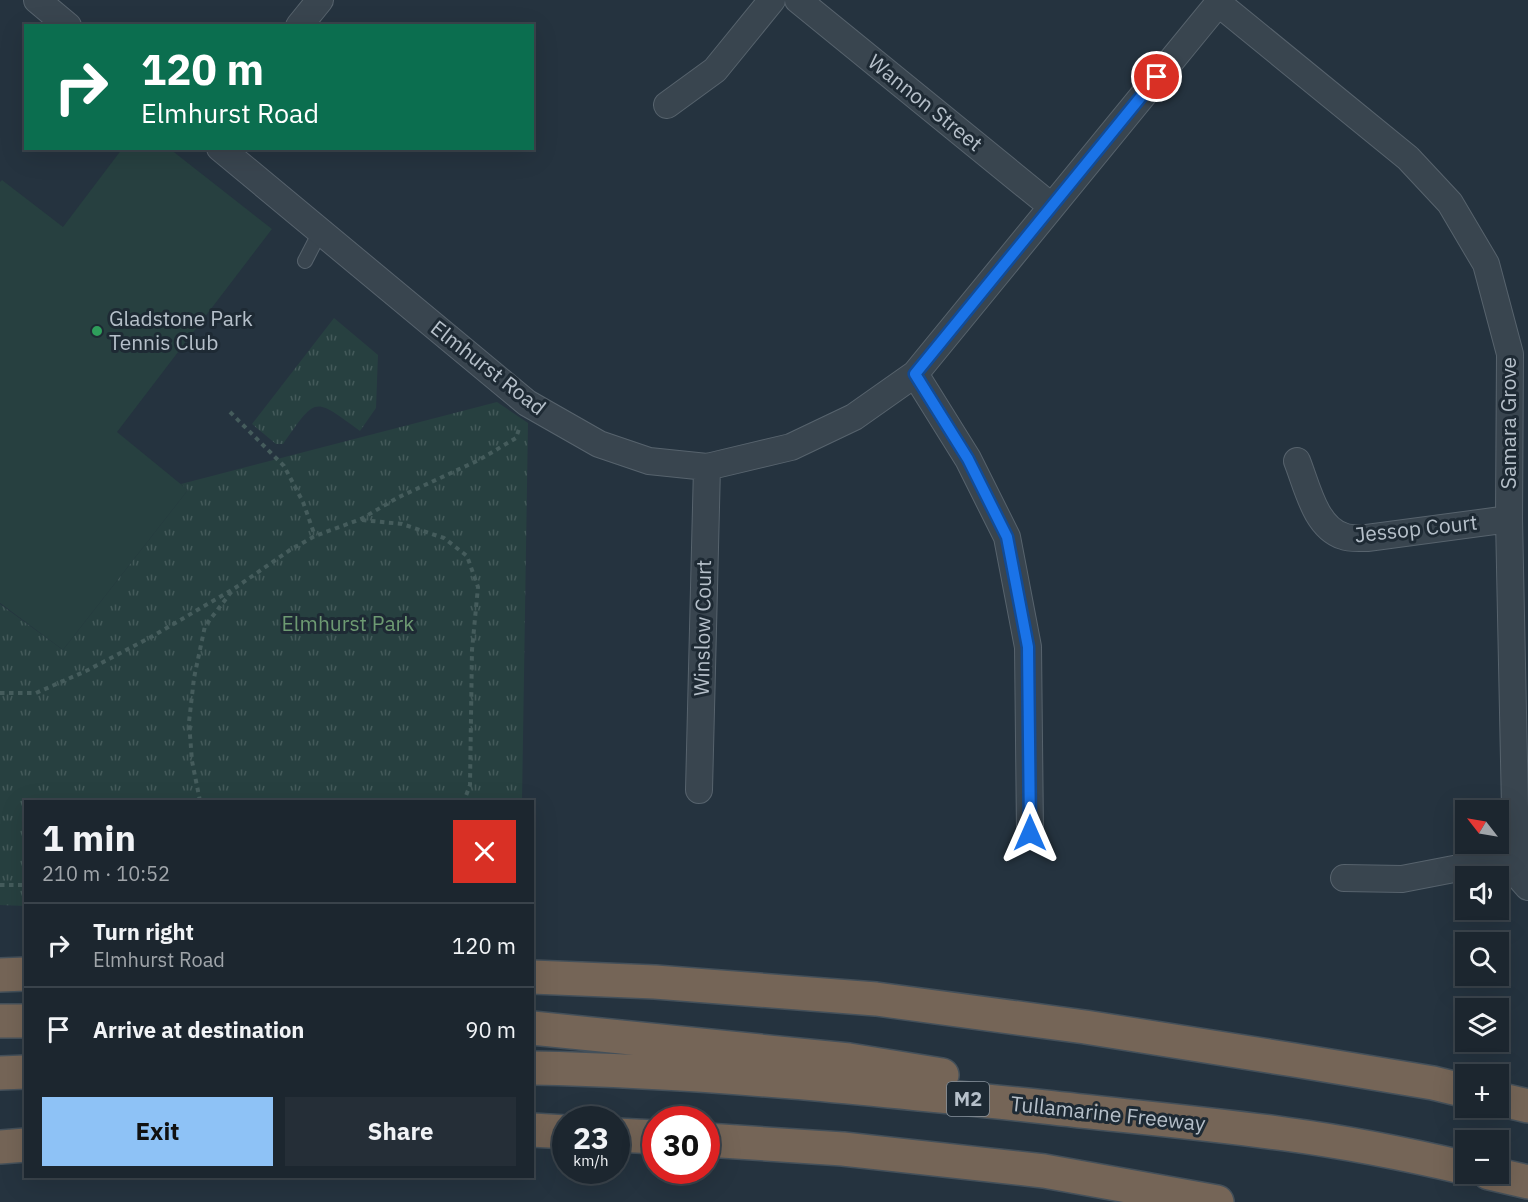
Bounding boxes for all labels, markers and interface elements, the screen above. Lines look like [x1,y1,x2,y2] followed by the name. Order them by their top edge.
[141,42,264,97] text: 120 m
[862,47,989,157] street label: Wannon Street
[42,48,120,126] icon: right
[1131,51,1182,102] pin
[1140,60,1173,93] icon: arrive
[141,95,319,130] text: Elmhurst Road
[109,304,253,356] place label: Gladstone Park Tennis Club
[425,314,552,421] street label: Elmhurst Road
[90,324,104,338] marker: Gladstone Park Tennis Club
[1494,357,1522,489] street label: Samara Grove
[1353,508,1479,548] street label: Jessop Court
[687,560,717,696] street label: Winslow Court
[282,609,414,637] park label: Elmhurst Park
[1455,800,1509,854] north arrow
[1455,800,1509,1184] map controls
[998,801,1062,865] position arrow
[42,814,136,861] text: 1 min
[453,820,516,883] button: close
[42,860,170,887] text: 210 m · 10:52
[1455,866,1509,920] button: sound
[93,917,194,946] text: Turn right
[42,929,75,962] icon: right
[452,931,516,960] text: 120 m
[1455,932,1509,986] button: search
[93,946,225,973] text: Elmhurst Road
[1455,998,1509,1052] button: layers
[42,1013,75,1046] icon: arrive
[93,1015,304,1044] text: Arrive at destination
[465,1015,516,1044] text: 90 m
[1455,1064,1509,1118] button: +
[947,1082,989,1116] road number: M2
[1009,1089,1207,1137] street label: Tullamarine Freeway
[42,1097,273,1166] button: Exit
[285,1097,516,1166] button: Share
[642,1106,720,1184] speed limit sign: 30
[573,1118,609,1157] text: 23
[1455,1130,1509,1184] button: −
[573,1151,609,1170] text: km/h

